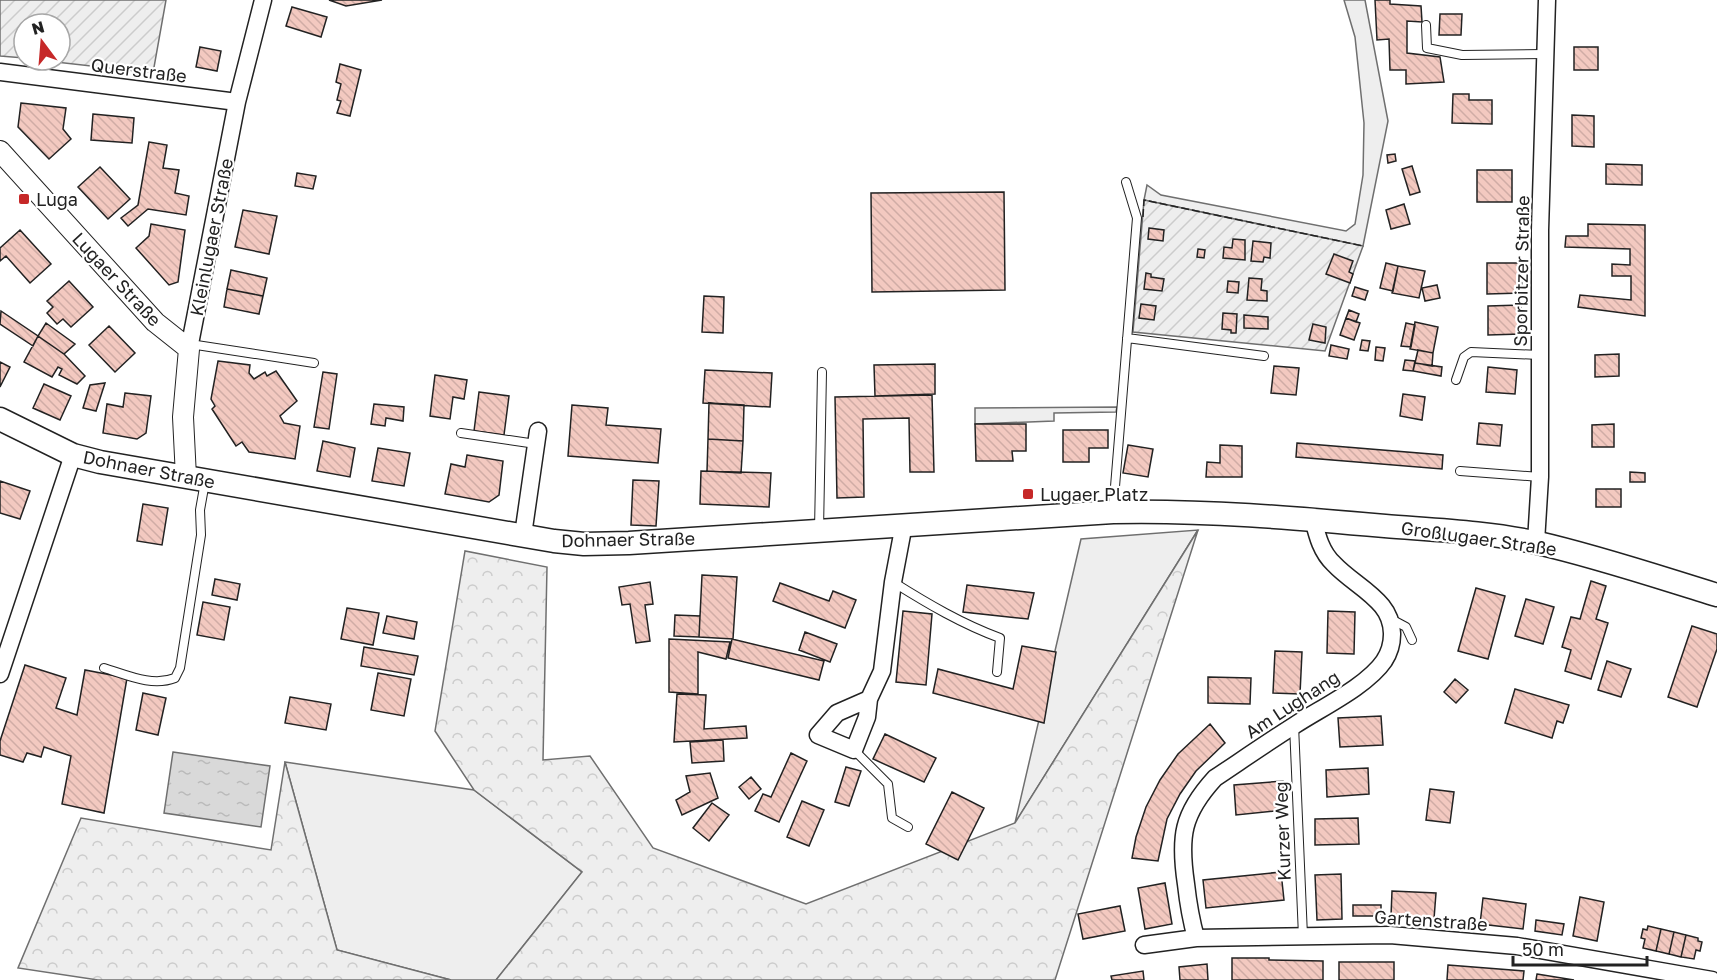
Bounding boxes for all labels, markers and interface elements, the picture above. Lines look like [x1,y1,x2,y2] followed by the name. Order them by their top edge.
[12,12,72,72] north arrow
[29,16,46,39] text: N
[90,53,188,87] street label: Querstraße
[185,156,237,318] street label: Kleinlugaer Straße
[36,188,78,210] place label: Luga
[17,192,31,206] marker: Luga
[1509,195,1533,347] street label: Sporbitzer Straße
[68,228,166,330] street label: Lugaer Straße
[81,445,217,493] street label: Dohnaer Straße
[1040,483,1148,505] place label: Lugaer Platz
[1021,487,1035,501] marker: Lugaer Platz
[1400,516,1558,560] street label: Großlugaer Straße
[561,527,695,551] street label: Dohnaer Straße
[1241,665,1343,743] street label: Am Lughang
[1269,781,1295,881] street label: Kurzer Weg
[1374,905,1488,935] street label: Gartenstraße
[1513,929,1646,967] scale bar
[1522,938,1564,960] text: 50 m

